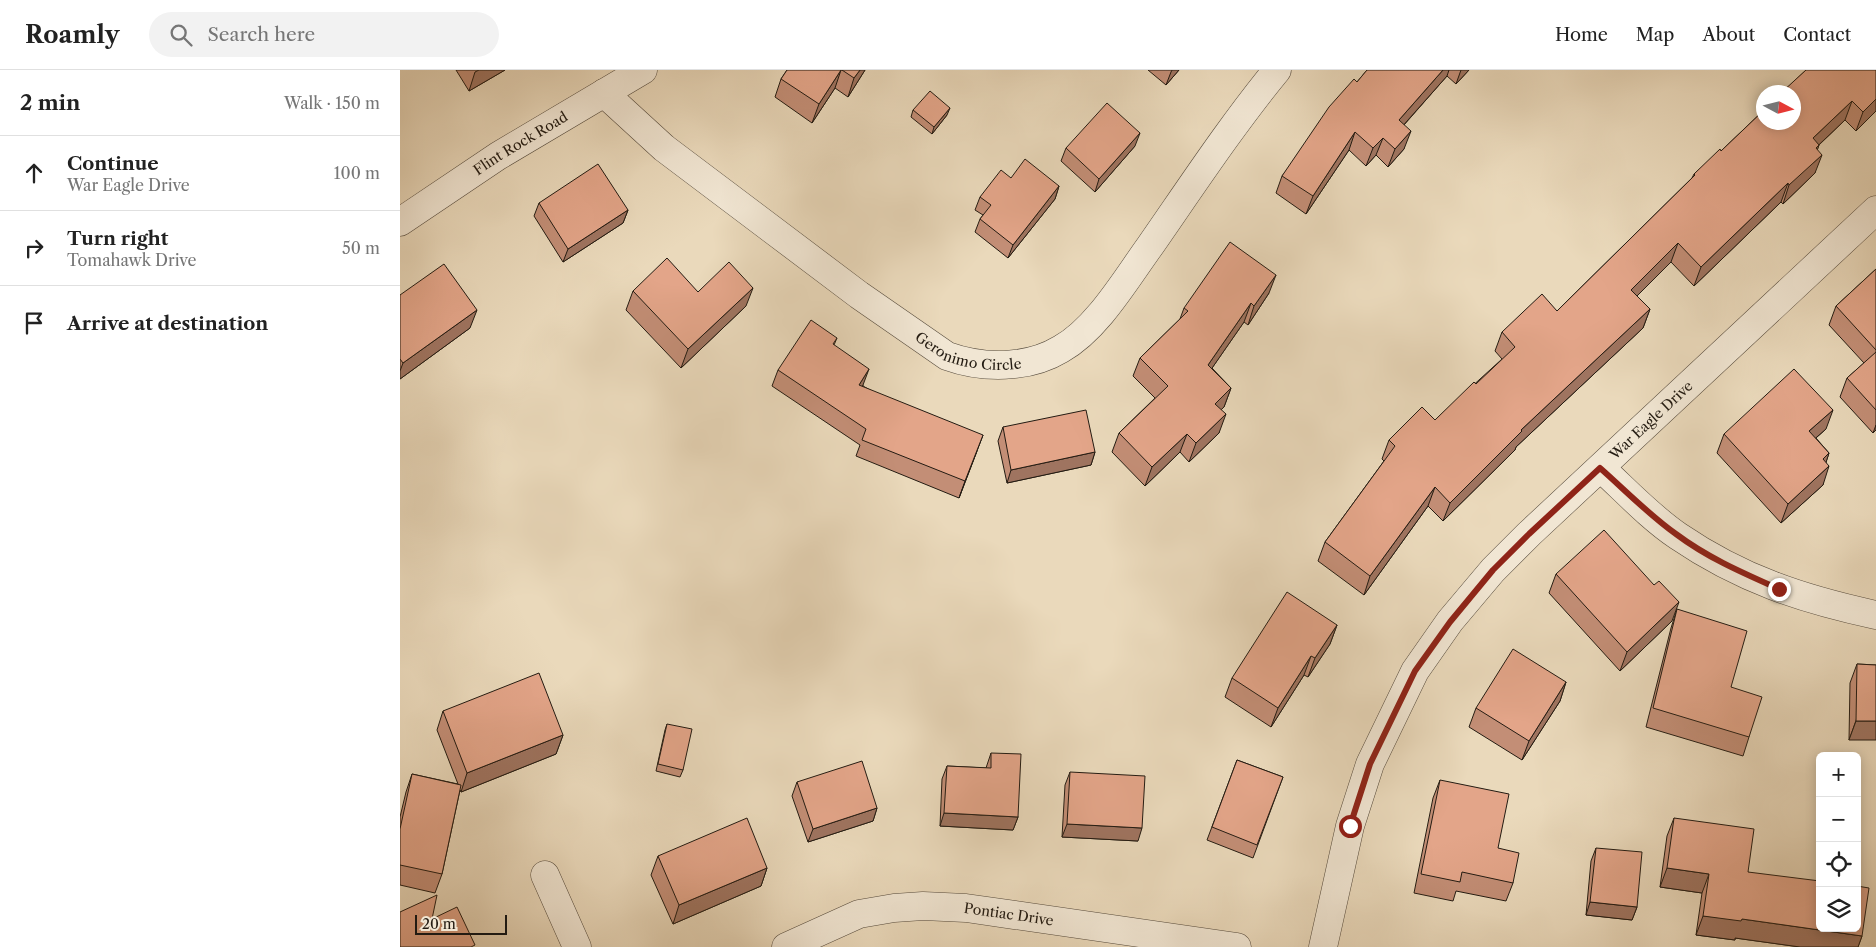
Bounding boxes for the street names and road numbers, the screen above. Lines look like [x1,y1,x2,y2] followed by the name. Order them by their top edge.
[470,107,571,179] street label: Flint Rock Road
[912,328,1023,374] street label: Geronimo Circle
[1605,377,1697,464] street label: War Eagle Drive
[963,899,1055,930] street label: Pontiac Drive

